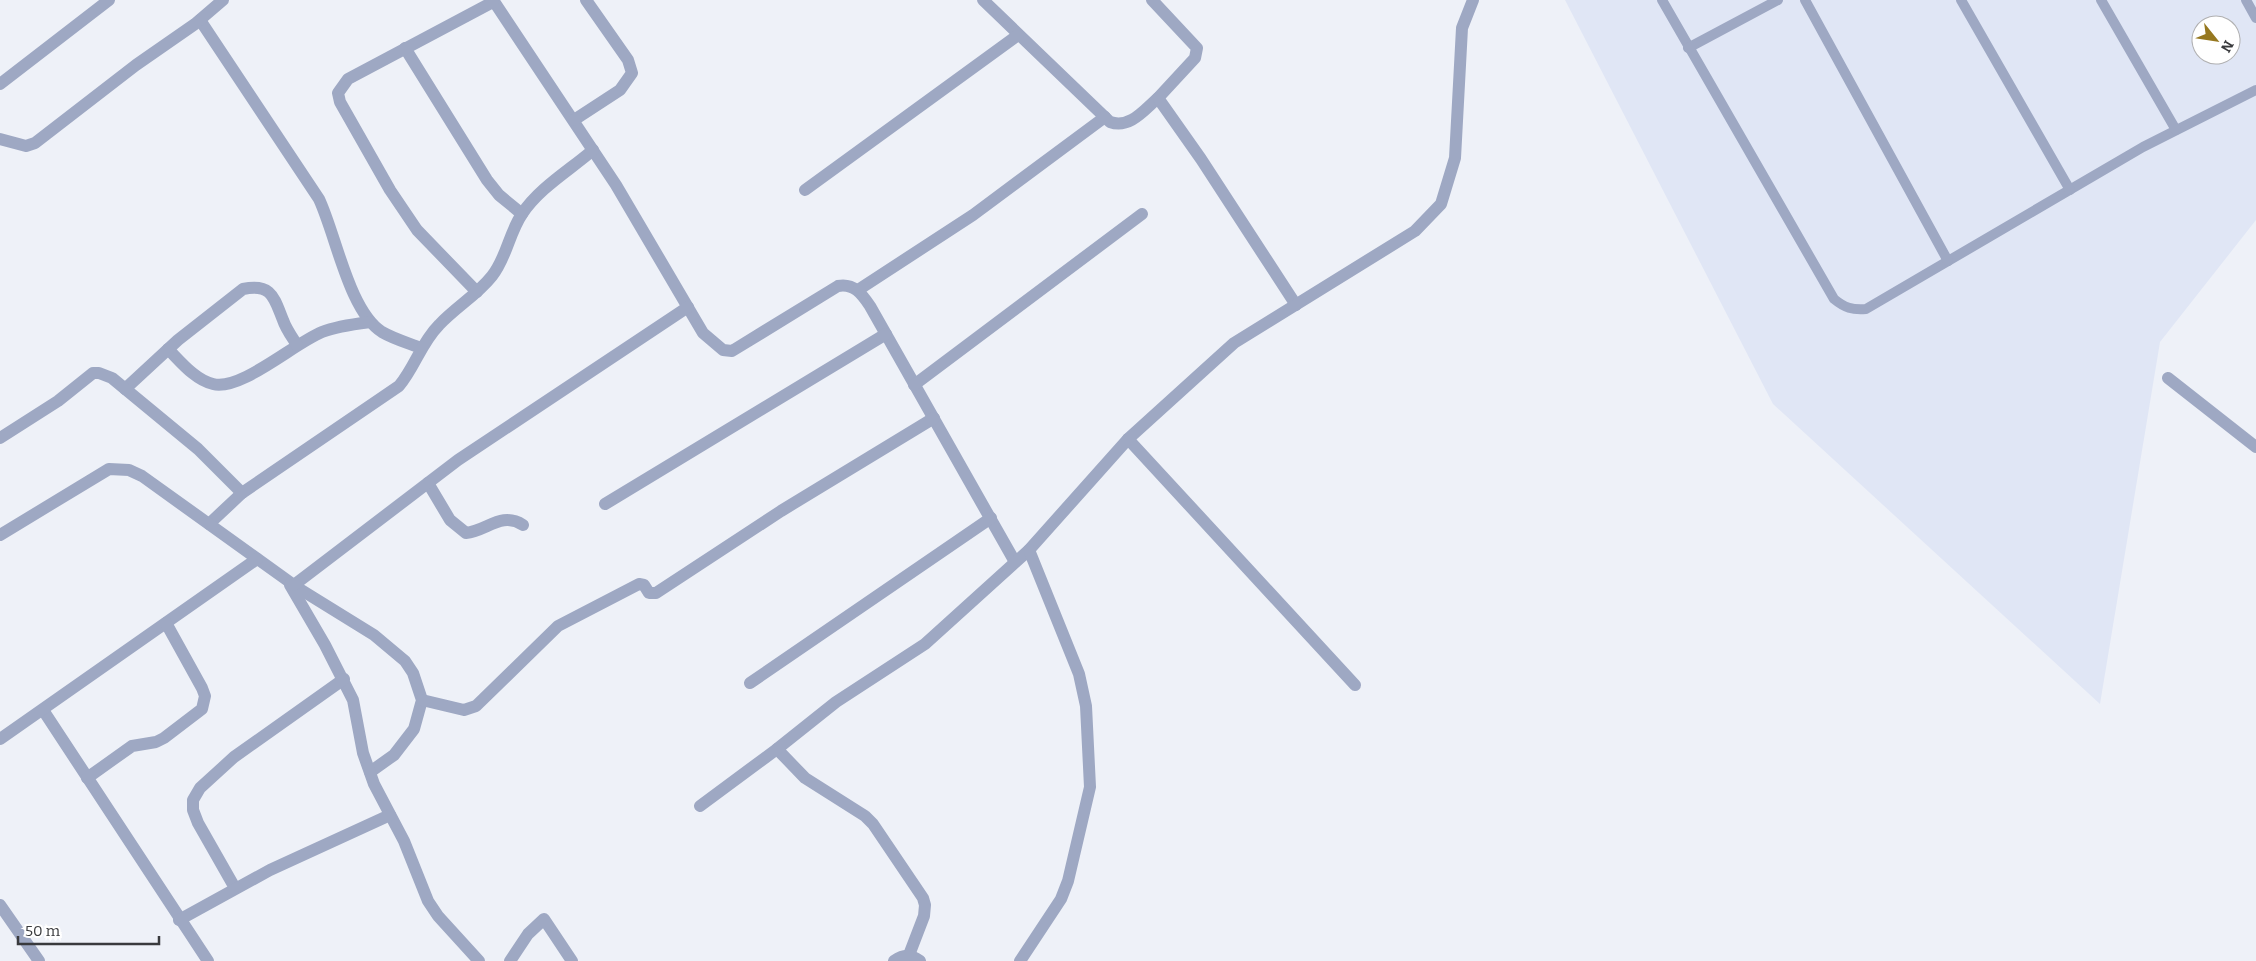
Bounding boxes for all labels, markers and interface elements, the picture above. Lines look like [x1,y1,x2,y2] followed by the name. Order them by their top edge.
[2191,15,2241,65] north arrow
[2217,37,2237,55] text: N
[18,914,159,946] scale bar
[25,922,61,940] text: 50 m

